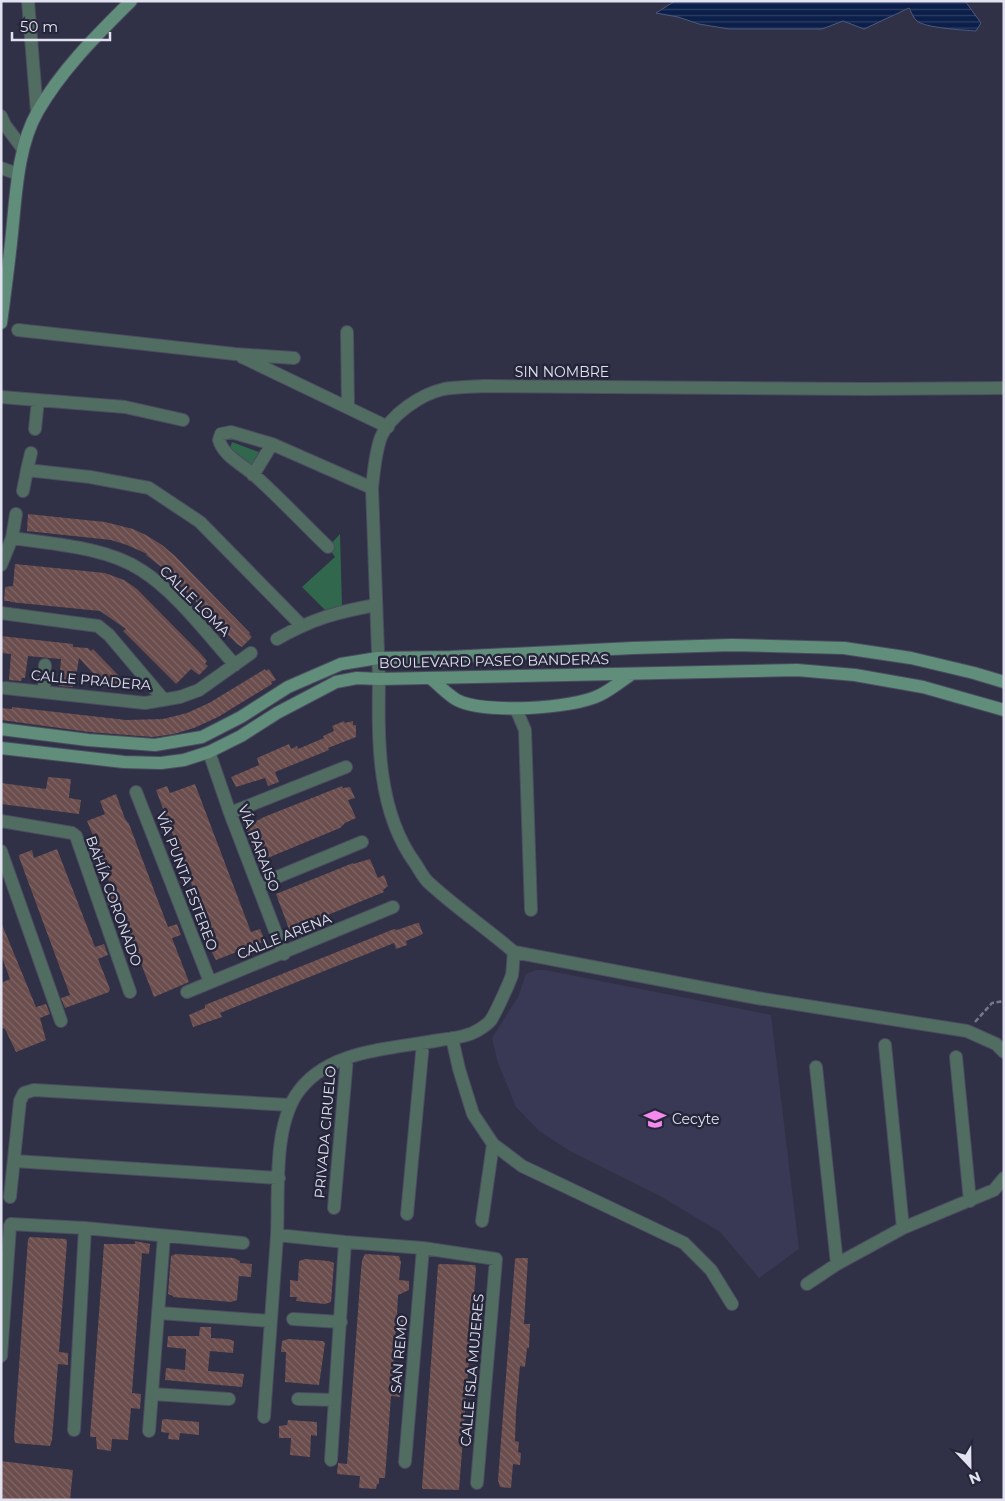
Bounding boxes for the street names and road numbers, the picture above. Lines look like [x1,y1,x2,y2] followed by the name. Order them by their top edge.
[515,363,609,381] street label: SIN NOMBRE
[156,562,235,641] street label: CALLE LOMA
[379,650,609,672] street label: BOULEVARD PASEO BANDERAS
[30,666,153,694] street label: CALLE PRADERA
[234,802,284,894] street label: VÍA PARAISO
[152,809,222,953] street label: VÍA PUNTA ESTEREO
[82,833,146,969] street label: BAHÍA CORONADO
[234,909,335,963] street label: CALLE ARENA
[310,1065,340,1199] street label: PRIVADA CIRUELO
[456,1293,488,1447] street label: CALLE ISLA MUJERES
[387,1314,411,1394] street label: SAN REMO

